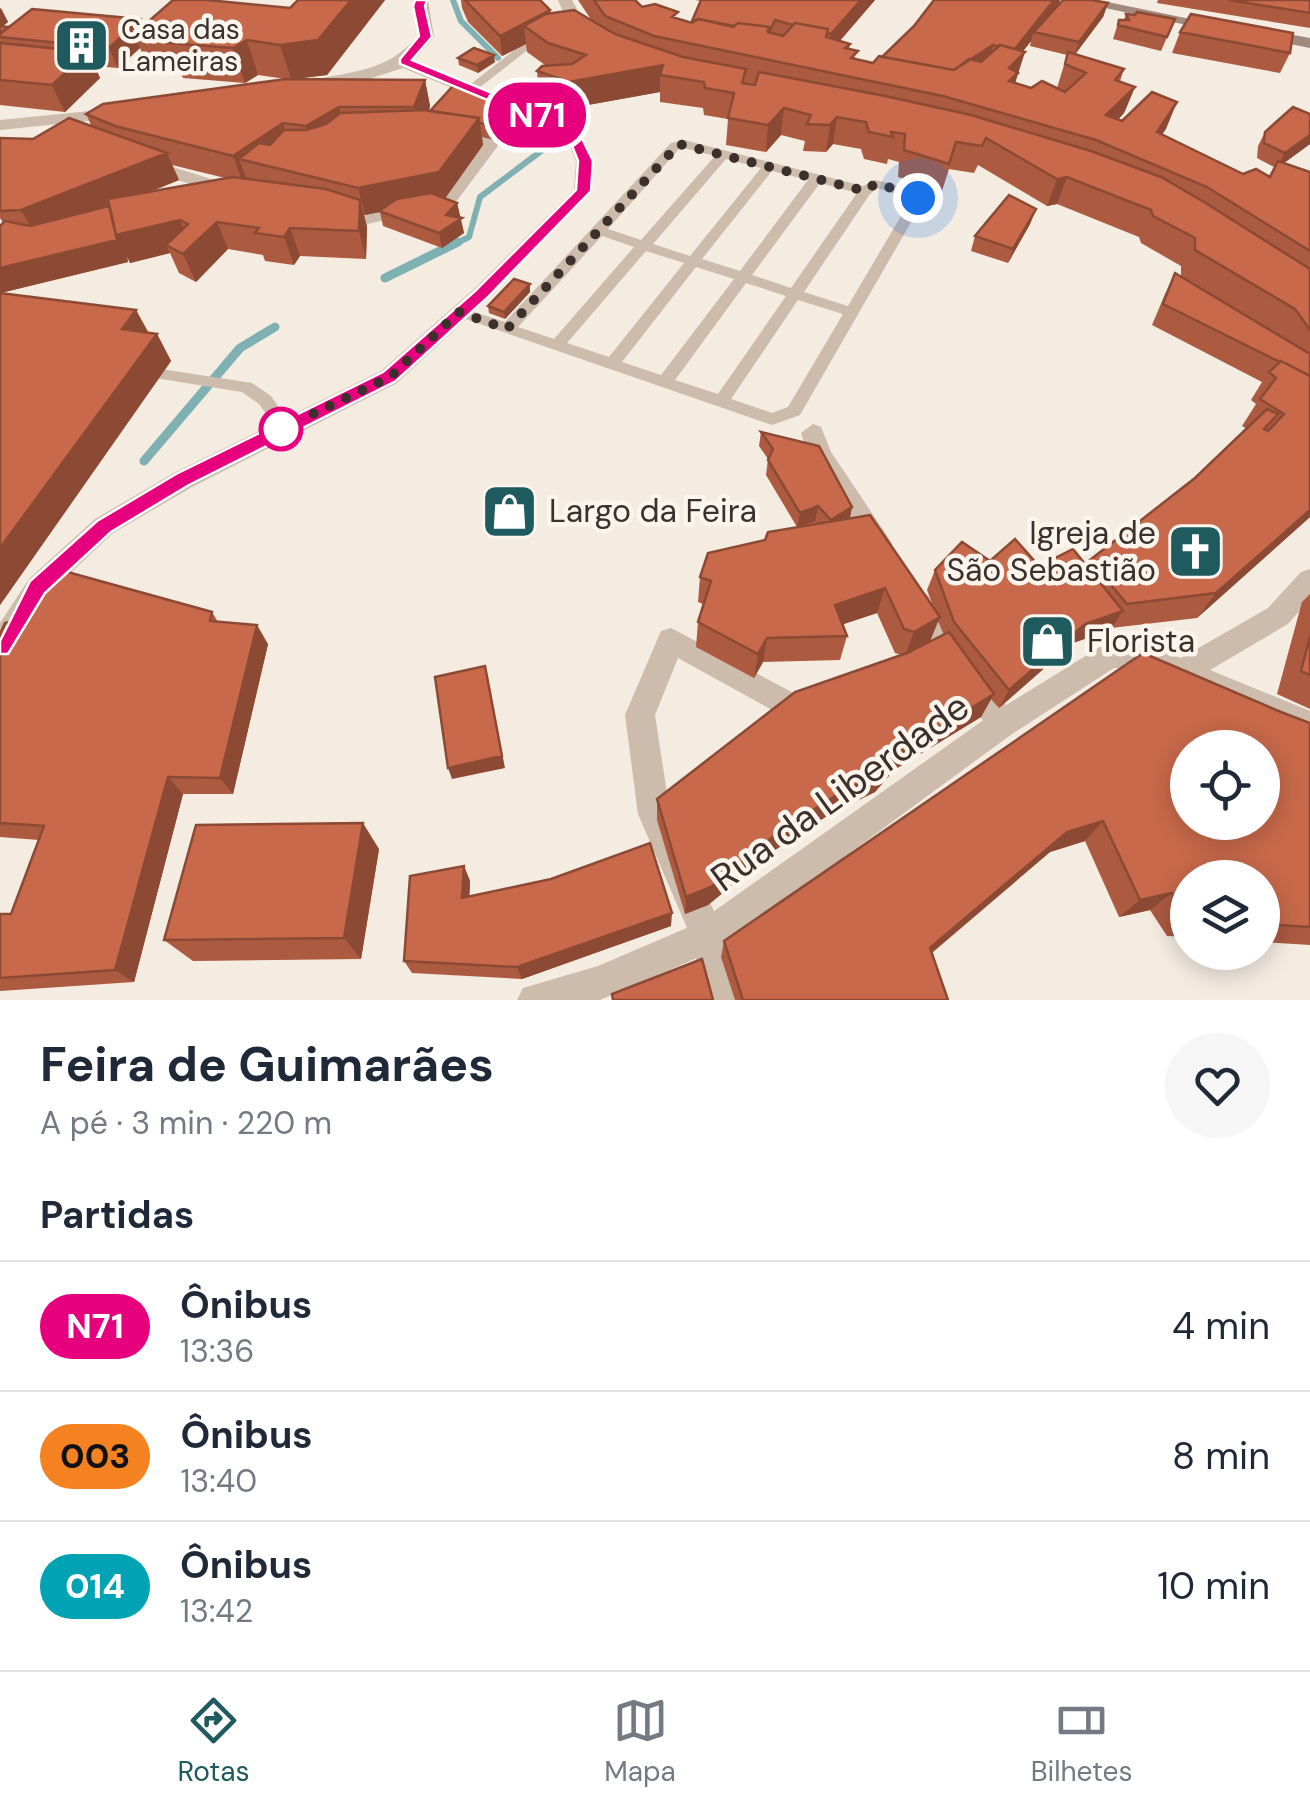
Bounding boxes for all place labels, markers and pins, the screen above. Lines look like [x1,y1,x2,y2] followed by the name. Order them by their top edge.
[121,11,240,80] place label: Casa das Lameiras
[52,15,112,75] building icon: Casa das Lameiras
[260,408,302,450] unlabelled marker
[480,481,540,541] shop icon: Largo da Feira
[549,490,757,532] place label: Largo da Feira
[946,512,1156,591] place label: Igreja de São Sebastião
[1165,521,1225,581] church icon: Igreja de São Sebastião
[1018,611,1078,671] shop icon: Florista
[1087,620,1195,662] place label: Florista

